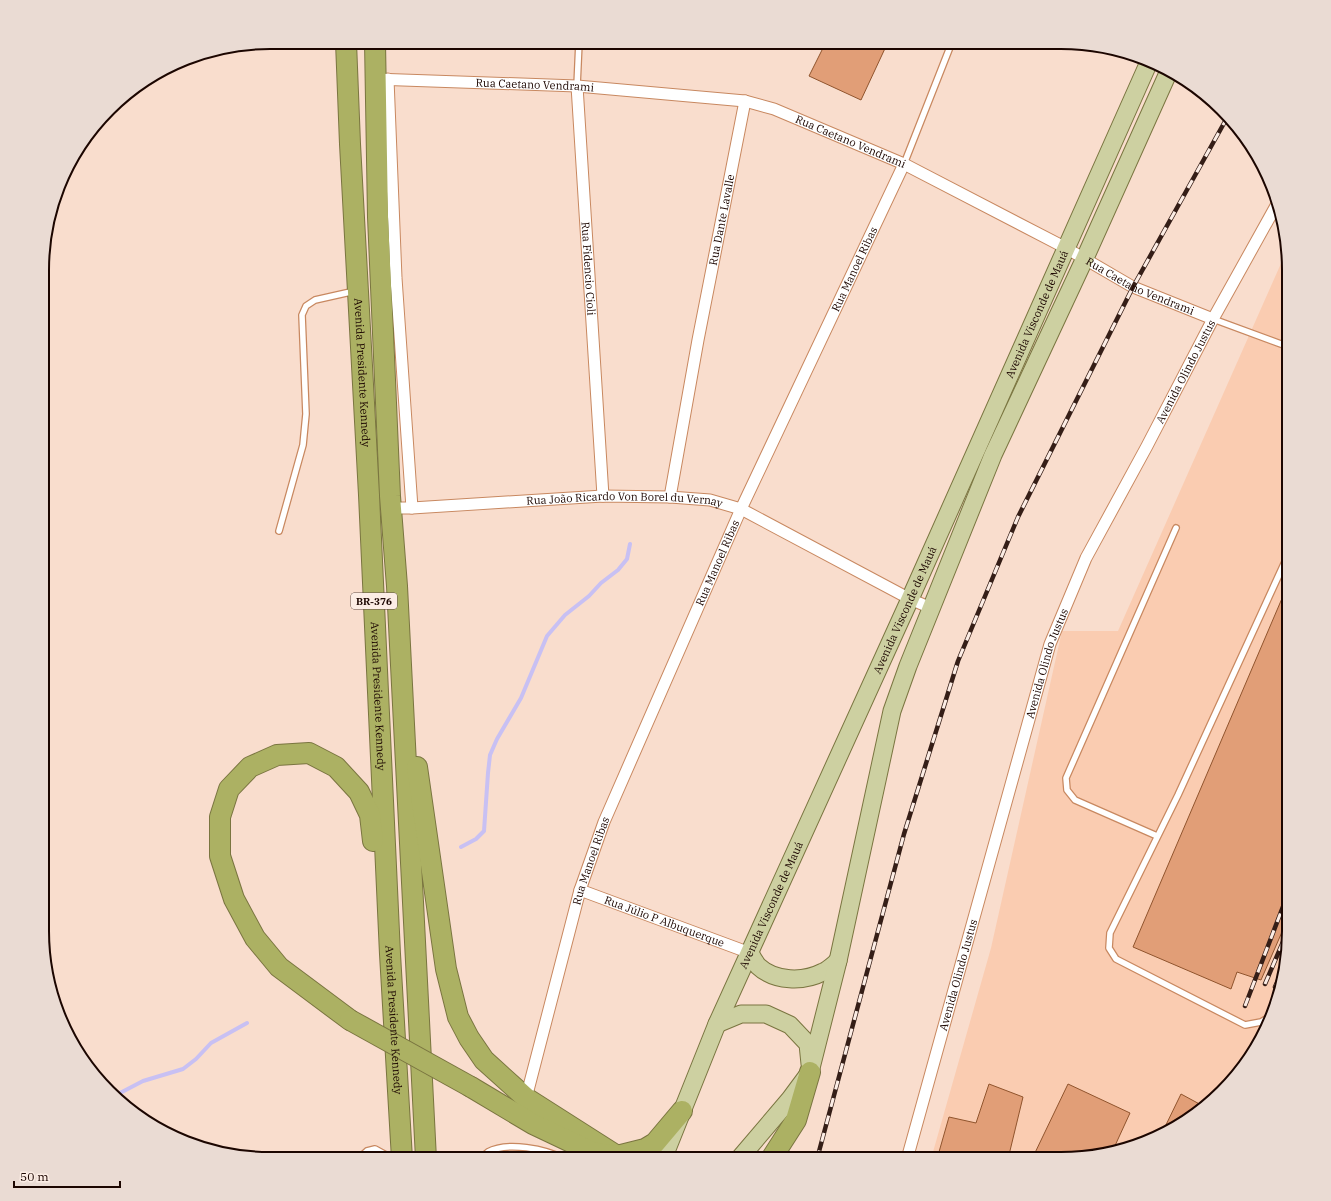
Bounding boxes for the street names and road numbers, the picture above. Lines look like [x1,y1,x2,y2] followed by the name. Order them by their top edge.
[475,76,595,95] street label: Rua Caetano Vendrami
[793,112,908,171] street label: Rua Caetano Vendrami
[706,173,737,267] street label: Rua Dante Lavalle
[579,221,599,317] street label: Rua Fidencio Cioli
[828,224,880,314] street label: Rua Manoel Ribas
[1002,248,1071,380] street label: Avenida Visconde de Mauá
[1083,254,1197,318] street label: Rua Caetano Vendrami
[351,298,373,448] street label: Avenida Presidente Kennedy
[1153,317,1218,426] street label: Avenida Olindo Justus
[526,489,724,510] street label: Rua João Ricardo Von Borel du Vernay
[693,518,742,608] street label: Rua Manoel Ribas
[870,544,940,676] street label: Avenida Visconde de Mauá
[351,593,397,609] road number: BR-376
[1023,606,1071,720] street label: Avenida Olindo Justus
[368,621,389,771] street label: Avenida Presidente Kennedy
[569,814,613,906] street label: Rua Manoel Ribas
[736,839,806,971] street label: Avenida Visconde de Mauá
[602,893,727,950] street label: Rua Júlio P Albuquerque
[936,918,980,1032] street label: Avenida Olindo Justus
[383,945,405,1095] street label: Avenida Presidente Kennedy

